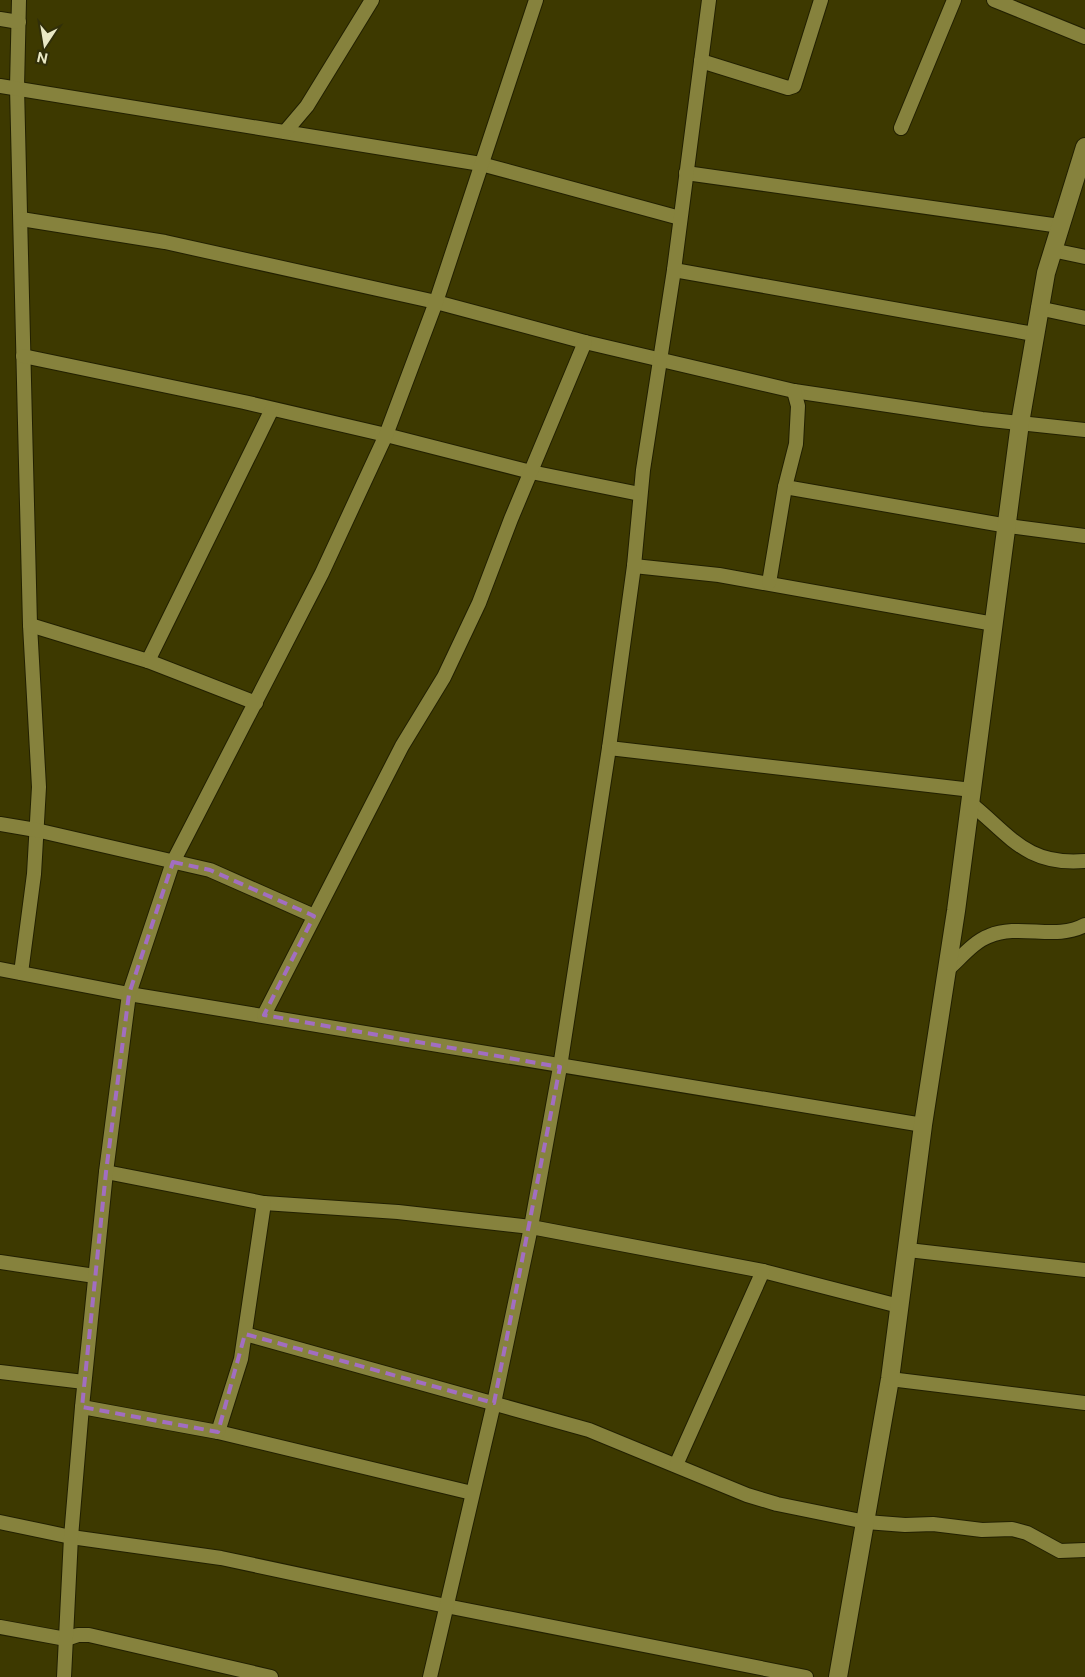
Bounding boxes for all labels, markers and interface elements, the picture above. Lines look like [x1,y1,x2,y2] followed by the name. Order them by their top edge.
[20,20,70,70] north arrow
[35,49,49,67] text: N

